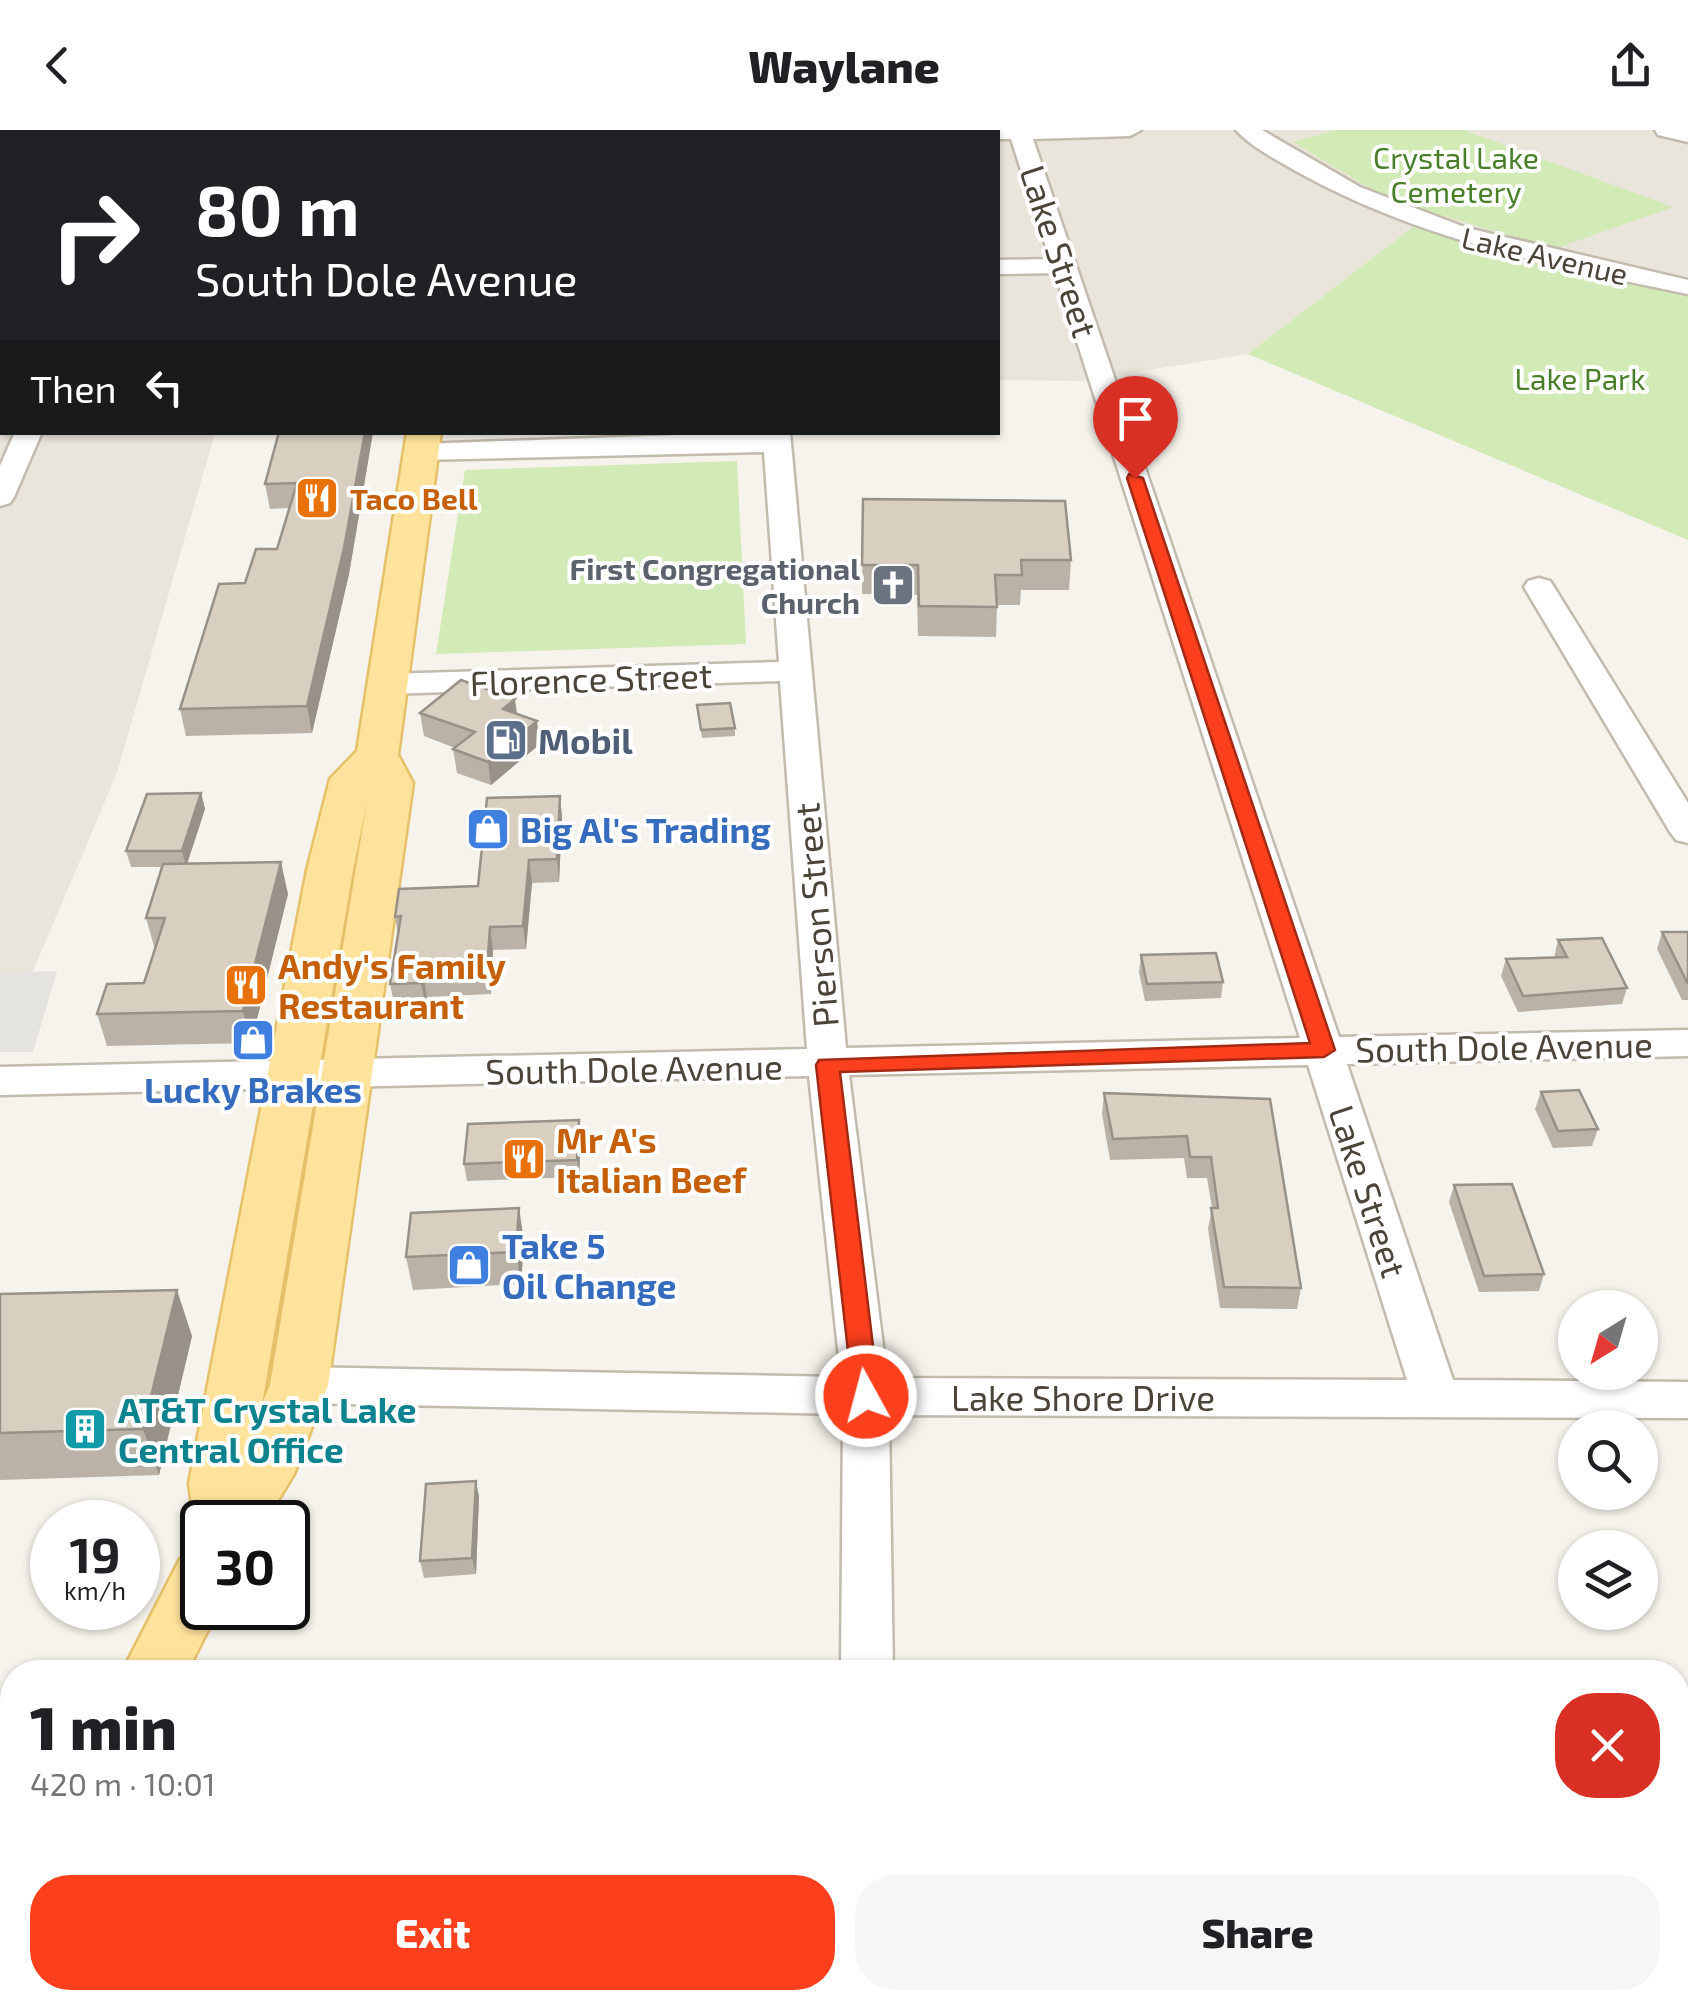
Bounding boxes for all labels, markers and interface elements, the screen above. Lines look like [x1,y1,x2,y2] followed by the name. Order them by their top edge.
[30,38,85,93] icon: back
[748,38,940,92] text: Waylane
[1603,38,1658,93] icon: share
[1373,139,1539,209] park label: Crystal Lake Cemetery
[1012,160,1108,342] street label: Lake Street
[195,166,360,250] text: 80 m
[30,170,160,300] icon: right
[1458,218,1632,292] street label: Lake Avenue
[195,251,578,305] text: South Dole Avenue
[137,360,192,415] icon: left
[1515,360,1645,396] park label: Lake Park
[30,365,117,411] text: Then
[1093,376,1178,479] pin
[1108,391,1163,446] icon: arrive
[294,475,340,521] restaurant icon: Taco Bell
[350,480,478,516] place label: Taco Bell
[570,550,860,620] place label: First Congregational Church
[870,562,916,608] church icon: First Congregational Church
[469,653,713,703] street label: Florence Street
[483,717,529,763] fuel station icon: Mobil
[538,719,633,761] place label: Mobil
[784,801,846,1029] street label: Pierson Street
[465,806,511,852] shop icon: Big Al's Trading
[520,808,771,850] place label: Big Al's Trading
[278,944,506,1026] place label: Andy's Family Restaurant
[223,962,269,1008] restaurant icon: Andy's Family Restaurant
[230,1017,276,1063] shop icon: Lucky Brakes
[1355,1022,1653,1070] street label: South Dole Avenue
[485,1044,783,1092] street label: South Dole Avenue
[144,1068,362,1111] place label: Lucky Brakes
[1321,1100,1417,1282] street label: Lake Street
[556,1118,747,1200] place label: Mr A's Italian Beef
[501,1136,547,1182] restaurant icon: Mr A's Italian Beef
[502,1224,677,1306] place label: Take 5 Oil Change
[446,1242,492,1288] shop icon: Take 5 Oil Change
[1558,1290,1658,1390] north arrow
[1558,1290,1658,1630] map controls
[814,1344,918,1448] position arrow
[951,1376,1215,1418] street label: Lake Shore Drive
[118,1388,416,1470] place label: AT&T Crystal Lake Central Office
[62,1406,108,1452] building icon: AT&T Crystal Lake Central Office
[1558,1410,1658,1510] button: search
[180,1500,310,1630] speed limit sign: 30
[69,1523,121,1583] text: 19
[1558,1530,1658,1630] button: layers
[64,1575,126,1605] text: km/h
[30,1690,177,1762] text: 1 min
[1555,1693,1660,1798] button: close
[30,1764,216,1802] text: 420 m · 10:01
[30,1875,835,1990] button: Exit
[855,1875,1660,1990] button: Share

